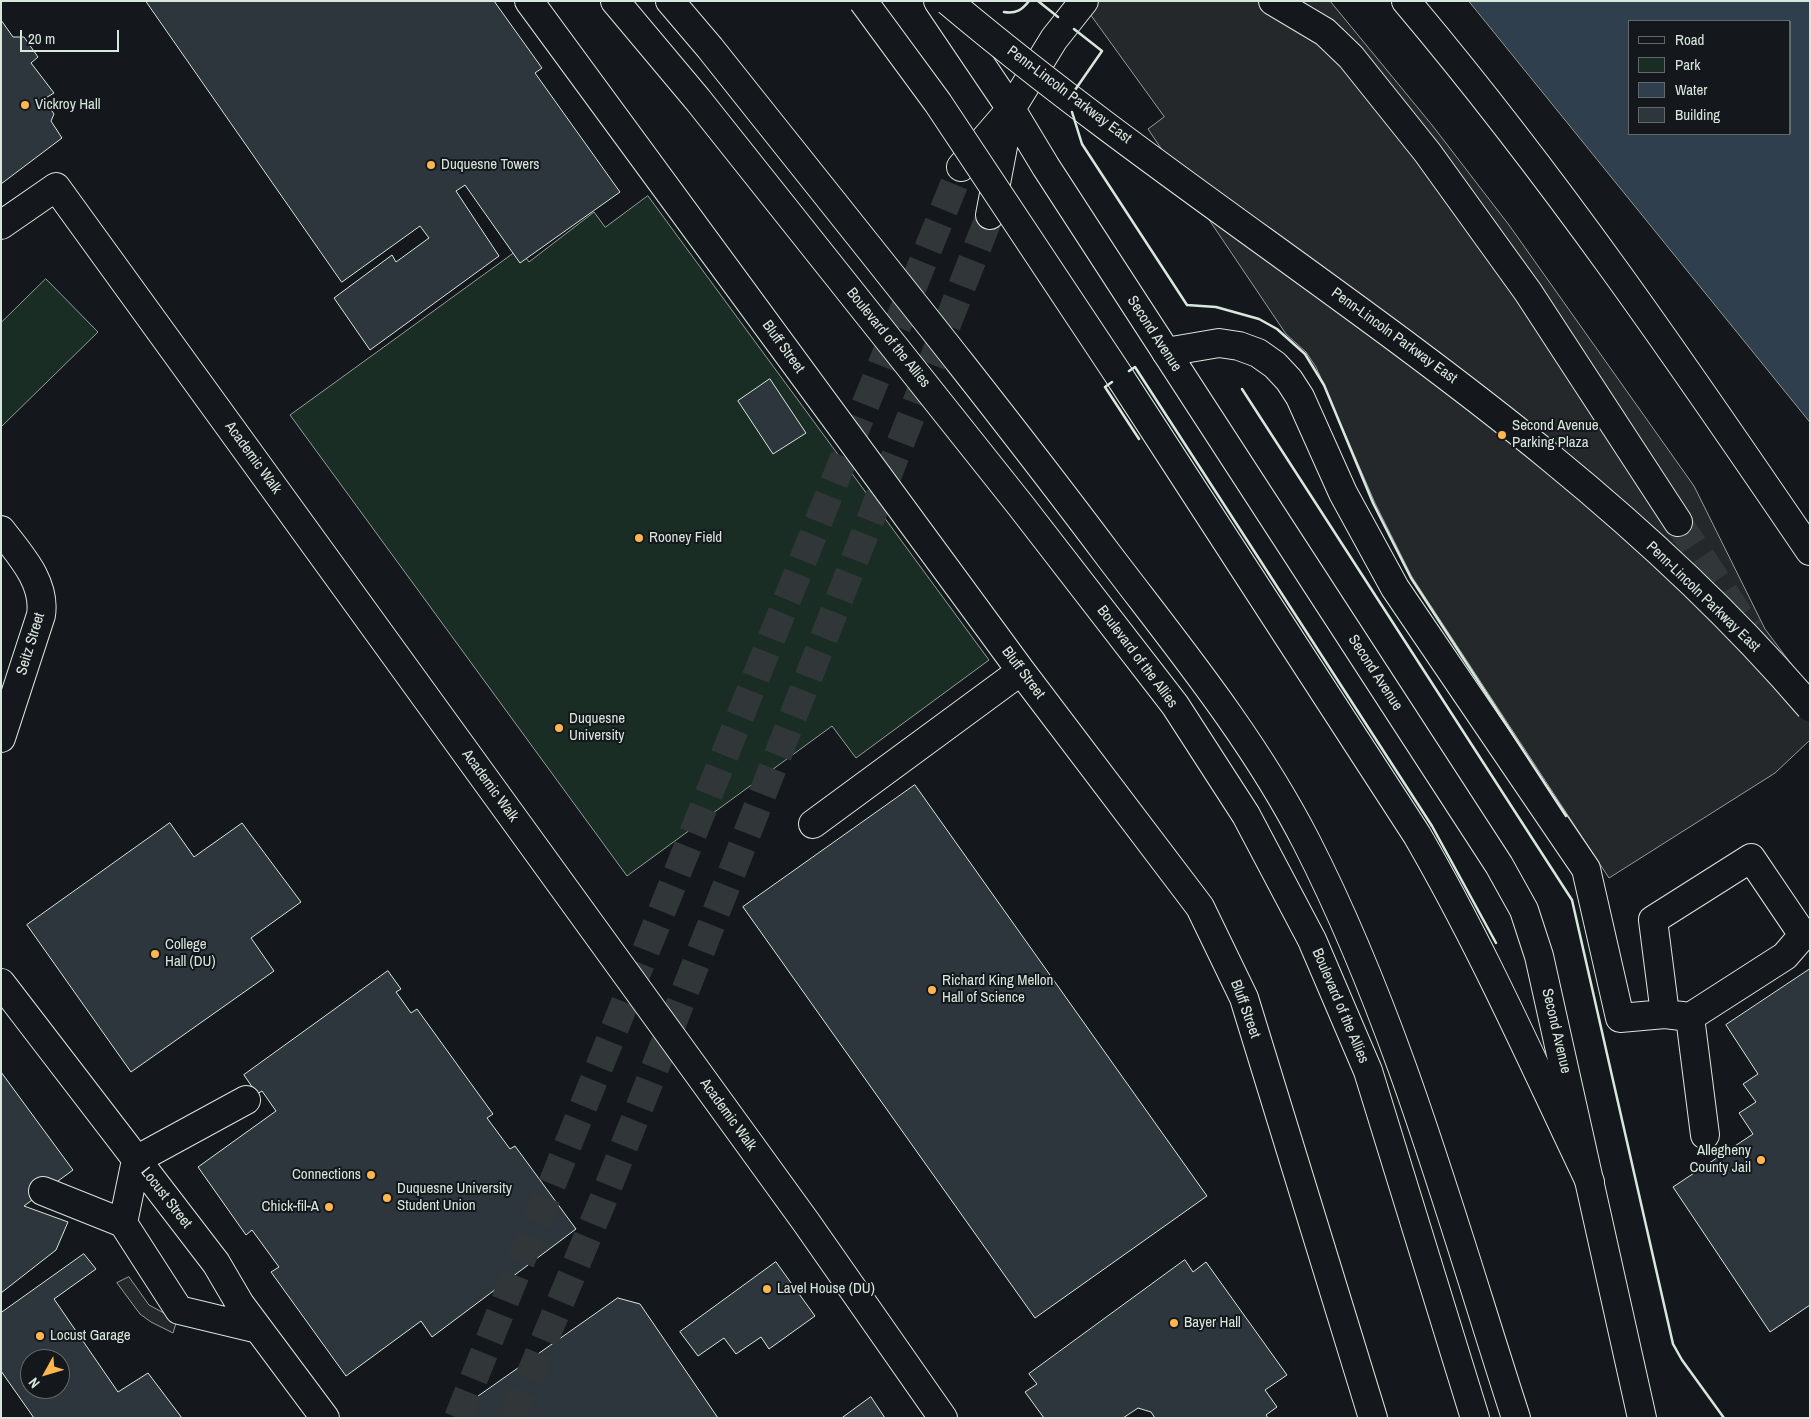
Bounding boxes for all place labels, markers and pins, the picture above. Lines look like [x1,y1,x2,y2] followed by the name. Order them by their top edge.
[35,96,100,114] place label: Vickroy Hall
[19,99,31,111] marker: Vickroy Hall
[441,156,539,174] place label: Duquesne Towers
[425,159,437,171] marker: Duquesne Towers
[1512,417,1599,452] place label: Second Avenue Parking Plaza
[1496,429,1508,441] marker: Second Avenue Parking Plaza
[649,529,722,547] place label: Rooney Field
[633,532,645,544] marker: Rooney Field
[569,710,625,745] place label: Duquesne University
[553,722,565,734] marker: Duquesne University
[165,936,216,971] place label: College Hall (DU)
[149,948,161,960] marker: College Hall (DU)
[942,972,1053,1007] place label: Richard King Mellon Hall of Science
[926,984,938,996] marker: Richard King Mellon Hall of Science
[1689,1142,1751,1177] place label: Allegheny County Jail
[1755,1154,1767,1166] marker: Allegheny County Jail
[292,1166,361,1184] place label: Connections
[365,1169,377,1181] marker: Connections
[397,1180,512,1215] place label: Duquesne University Student Union
[381,1192,393,1204] marker: Duquesne University Student Union
[262,1198,319,1216] place label: Chick-fil-A
[323,1201,335,1213] marker: Chick-fil-A
[777,1280,875,1298] place label: Lavel House (DU)
[761,1283,773,1295] marker: Lavel House (DU)
[1184,1314,1241,1332] place label: Bayer Hall
[1168,1317,1180,1329] marker: Bayer Hall
[50,1327,131,1345] place label: Locust Garage
[34,1330,46,1342] marker: Locust Garage

